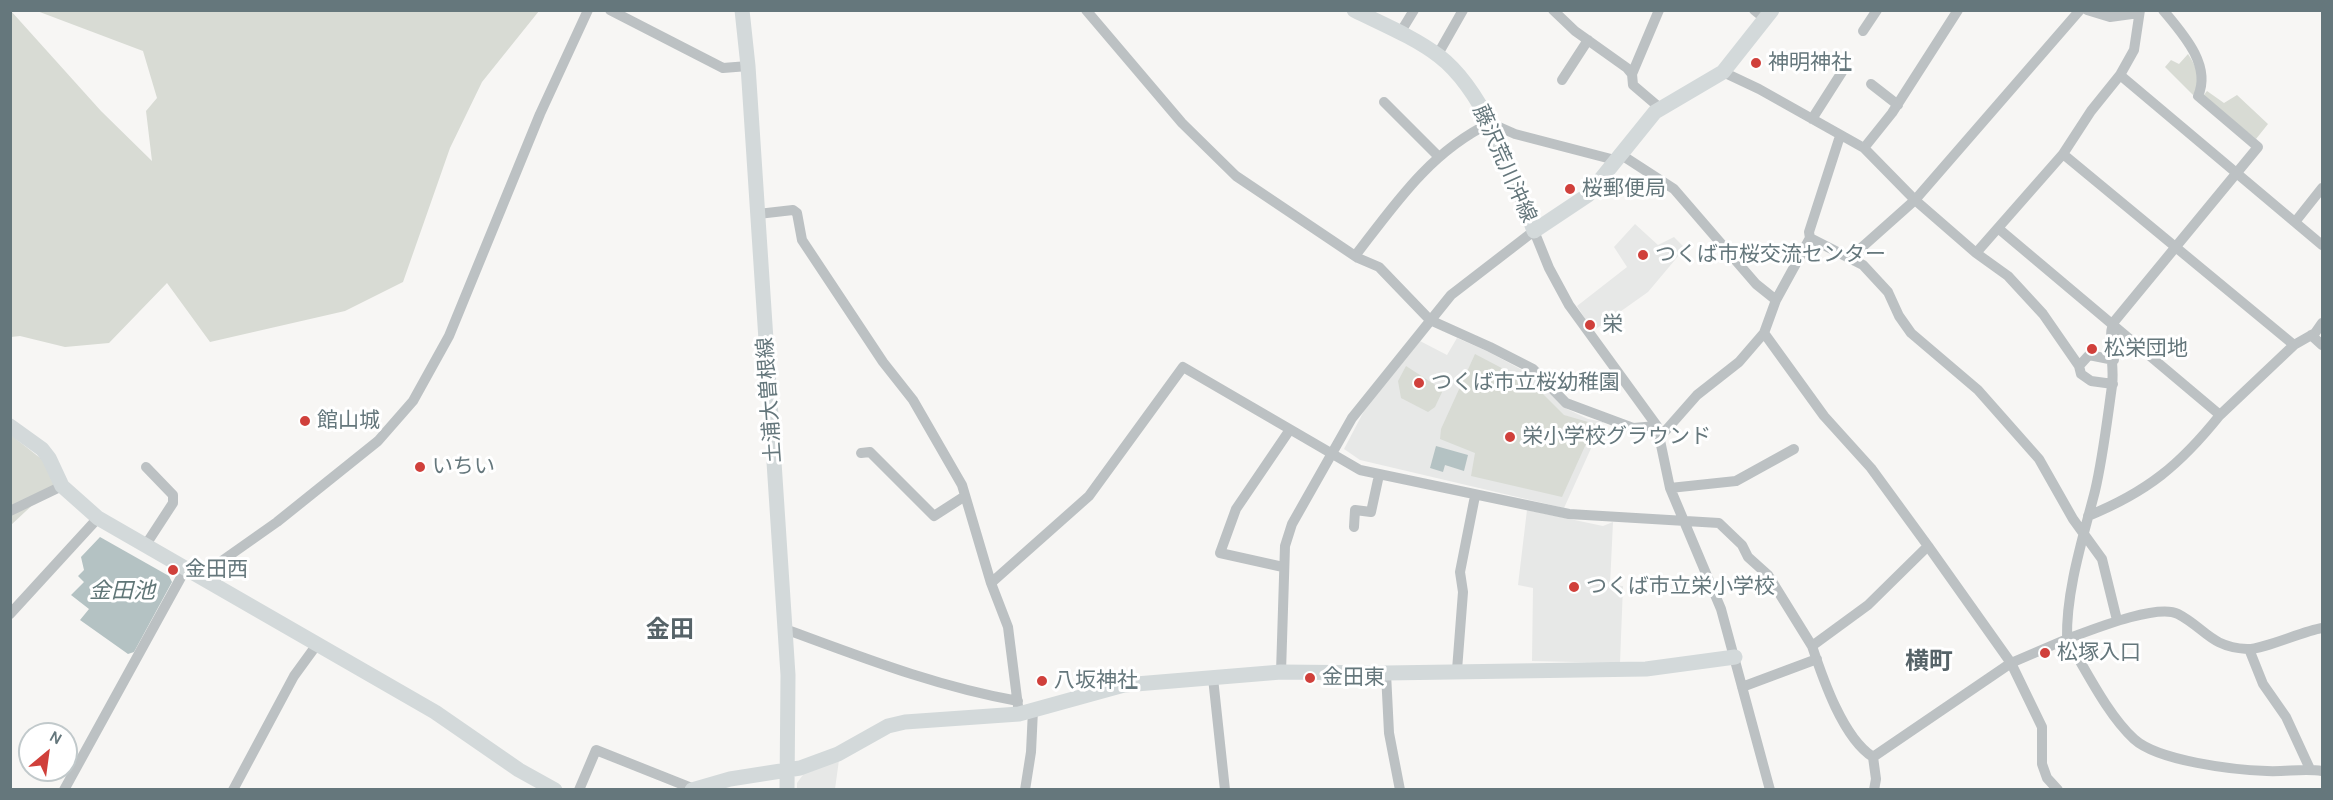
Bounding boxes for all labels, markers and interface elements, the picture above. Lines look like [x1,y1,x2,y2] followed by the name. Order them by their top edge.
[1768,50,1852,76] place label: 神明神社
[1749,56,1763,70] marker: 神明神社
[1467,101,1541,227] street label: 藤沢荒川沖線
[1582,176,1666,202] place label: 桜郵便局
[1563,182,1577,196] marker: 桜郵便局
[1655,242,1886,268] place label: つくば市桜交流センター
[1636,248,1650,262] marker: つくば市桜交流センター
[1602,312,1623,338] place label: 栄
[1583,318,1597,332] marker: 栄
[753,336,787,464] street label: 土浦大曽根線
[2104,336,2188,362] place label: 松栄団地
[2085,342,2099,356] marker: 松栄団地
[1431,370,1620,396] place label: つくば市立桜幼稚園
[1412,376,1426,390] marker: つくば市立桜幼稚園
[317,408,380,434] place label: 館山城
[298,414,312,428] marker: 館山城
[1522,424,1711,450] place label: 栄小学校グラウンド
[1503,430,1517,444] marker: 栄小学校グラウンド
[432,454,495,480] place label: いちい
[413,460,427,474] marker: いちい
[185,557,248,583] place label: 金田西
[166,563,180,577] marker: 金田西
[1586,574,1775,600] place label: つくば市立栄小学校
[89,579,155,605] water label: 金田池
[1567,580,1581,594] marker: つくば市立栄小学校
[646,616,694,644] district label: 金田
[2057,640,2141,666] place label: 松塚入口
[2038,646,2052,660] marker: 松塚入口
[1905,648,1953,676] district label: 横町
[1322,665,1385,691] place label: 金田東
[1054,668,1138,694] place label: 八坂神社
[1303,671,1317,685] marker: 金田東
[1035,674,1049,688] marker: 八坂神社
[18,722,78,782] north arrow
[46,726,66,749] text: N

